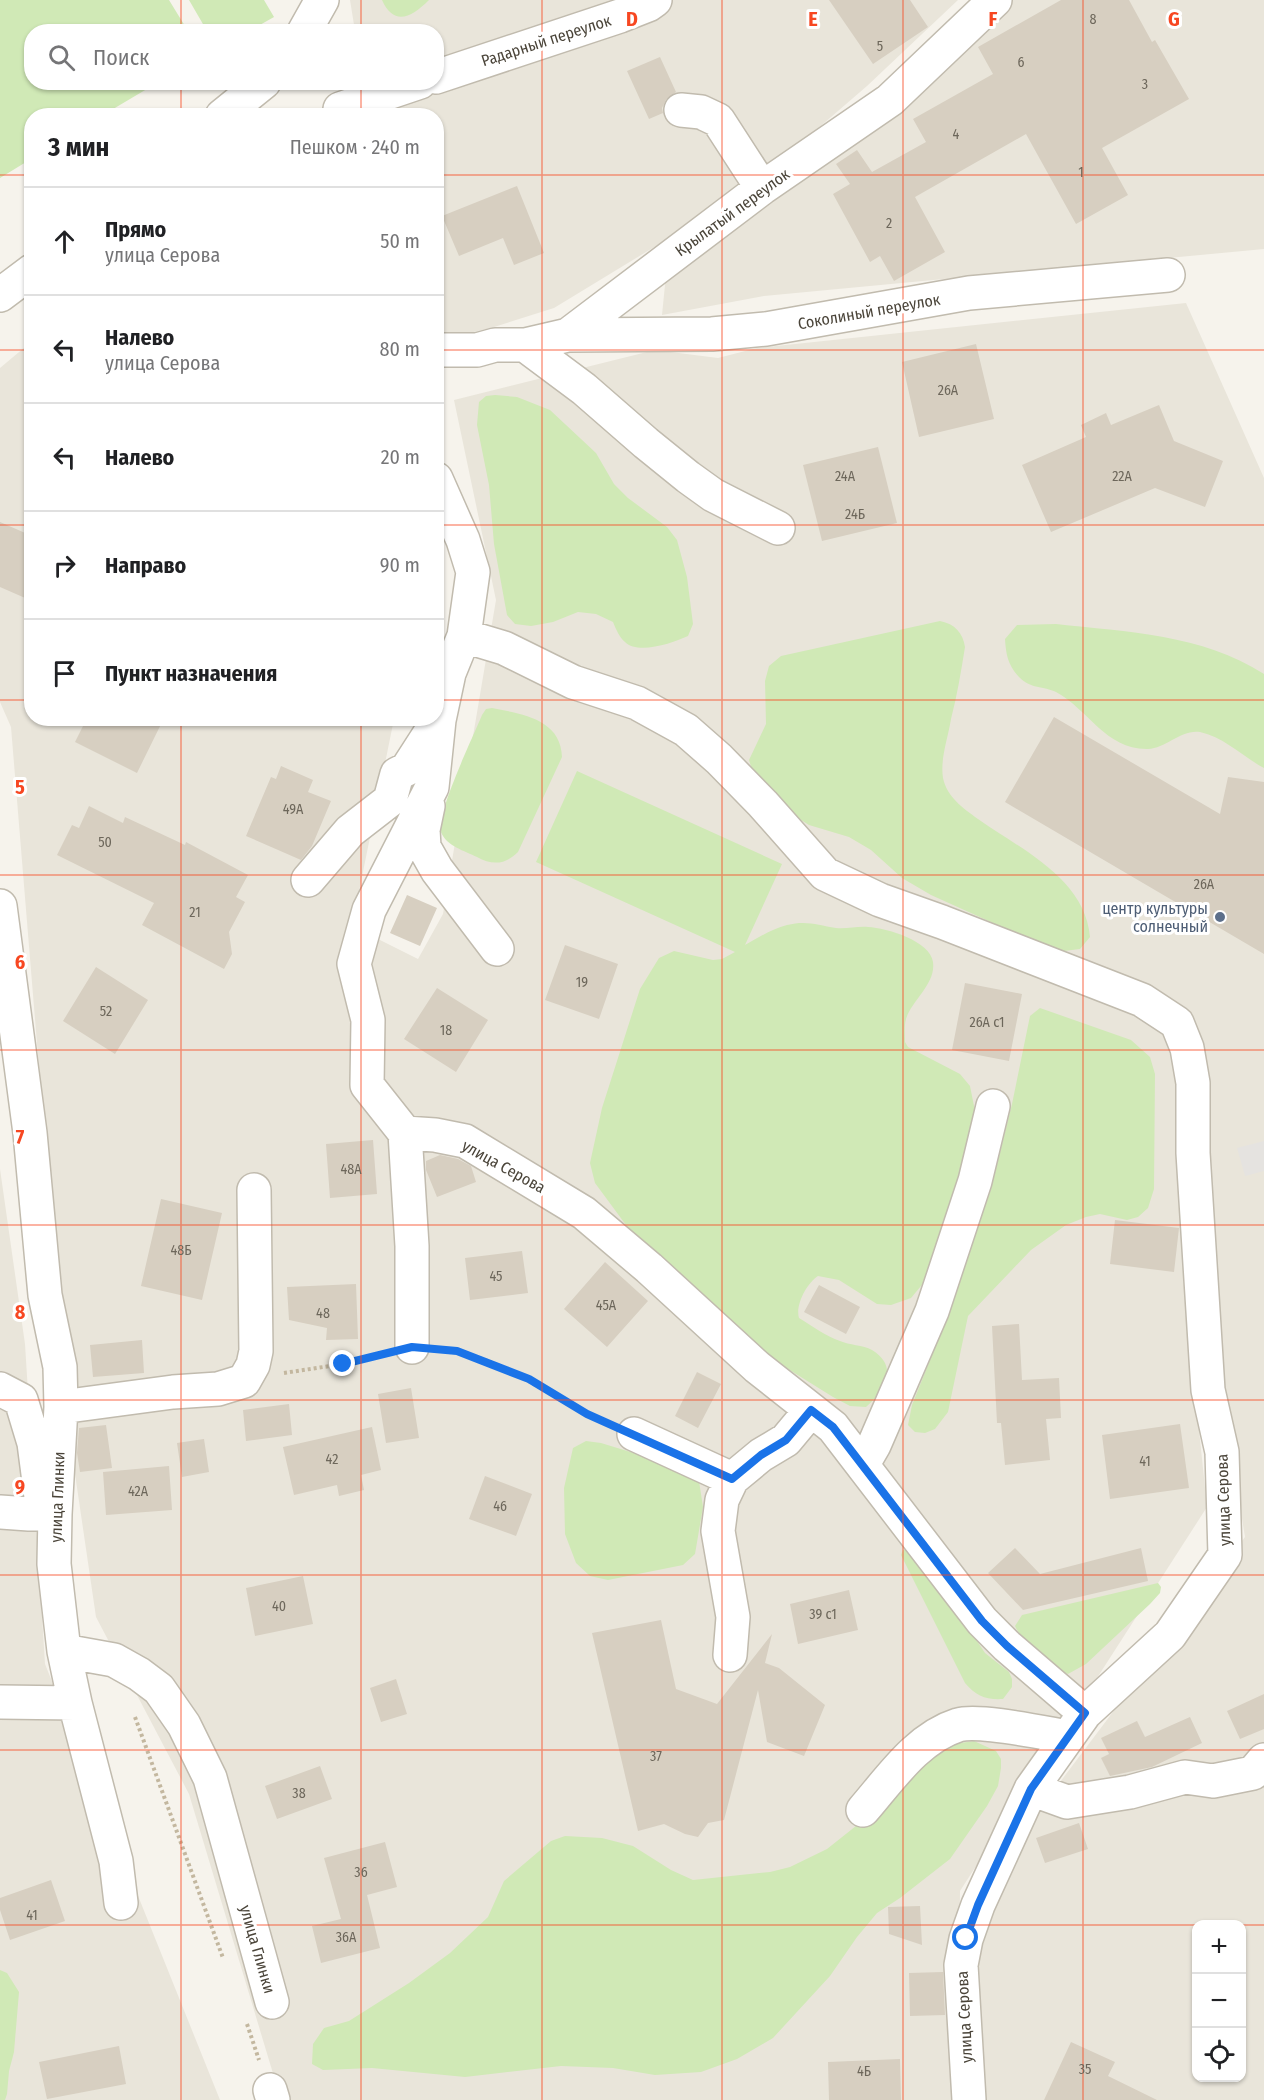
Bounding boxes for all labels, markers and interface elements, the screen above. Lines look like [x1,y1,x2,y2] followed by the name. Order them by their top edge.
[626,7,638,31] text: D
[808,7,818,31] text: E
[989,7,998,31] text: F
[1168,7,1180,31] text: G
[479,10,614,70] street label: Радарный переулок
[1090,11,1097,28] house number: 8
[24,24,444,90] search box
[877,38,883,55] house number: 5
[45,41,78,74] icon: search
[93,44,149,71] text: Поиск
[1018,54,1025,71] house number: 6
[1142,76,1148,93] house number: 3
[953,126,960,143] house number: 4
[48,132,109,163] text: 3 мин
[290,135,420,159] text: Пешком · 240 m
[671,164,794,260] street label: Крылатый переулок
[1078,164,1084,181] house number: 1
[886,215,892,232] house number: 2
[105,216,166,243] text: Прямо
[48,225,81,258] icon: ahead
[380,229,420,253] text: 50 m
[105,243,220,267] text: улица Серова
[797,290,942,333] street label: Соколиный переулок
[105,324,174,351] text: Налево
[48,333,81,366] icon: left
[380,337,420,361] text: 80 m
[105,351,220,375] text: улица Серова
[938,382,959,399] house number: 26А
[48,441,81,474] icon: left
[105,444,174,471] text: Налево
[381,445,420,469] text: 20 m
[835,468,856,485] house number: 24А
[1112,468,1132,485] house number: 22А
[845,506,865,523] house number: 24Б
[48,549,81,582] icon: right
[105,552,186,579] text: Направо
[380,553,420,577] text: 90 m
[48,657,81,690] icon: arrive
[105,660,277,687] text: Пункт назначения
[15,775,25,799] text: 5
[283,801,304,818] house number: 49А
[98,834,112,851] house number: 50
[1194,876,1215,893] house number: 26А
[1102,899,1208,936] place label: центр культуры солнечный
[189,904,201,921] house number: 21
[1213,910,1227,924] marker: центр культуры солнечный
[15,950,25,974] text: 6
[576,974,588,991] house number: 19
[100,1003,112,1020] house number: 52
[969,1014,1005,1031] house number: 26А с1
[440,1022,452,1039] house number: 18
[16,1125,25,1149] text: 7
[459,1136,549,1197] street label: улица Серова
[340,1161,362,1178] house number: 48А
[170,1242,192,1259] house number: 48Б
[489,1268,503,1285] house number: 45
[596,1297,617,1314] house number: 45А
[15,1300,26,1324] text: 8
[316,1305,330,1322] house number: 48
[329,1350,355,1376] route end
[46,1451,69,1543] street label: улица Глинки
[326,1451,338,1468] house number: 42
[1139,1453,1151,1470] house number: 41
[1212,1453,1235,1546] street label: улица Серова
[15,1475,25,1499] text: 9
[128,1483,149,1500] house number: 42А
[493,1498,507,1515] house number: 46
[272,1598,286,1615] house number: 40
[809,1606,837,1623] house number: 39 с1
[650,1748,662,1765] house number: 37
[292,1785,306,1802] house number: 38
[354,1864,368,1881] house number: 36
[236,1903,279,1996] street label: улица Глинки
[26,1907,38,1924] house number: 41
[1192,1920,1246,2082] map controls
[1192,1920,1246,1974] button: +
[952,1924,978,1950] route start
[336,1929,357,1946] house number: 36А
[953,1970,976,2064] street label: улица Серова
[1192,1974,1246,2028] button: −
[1192,2028,1246,2082] button: locate
[1079,2061,1091,2078] house number: 35
[857,2063,871,2080] house number: 4Б

